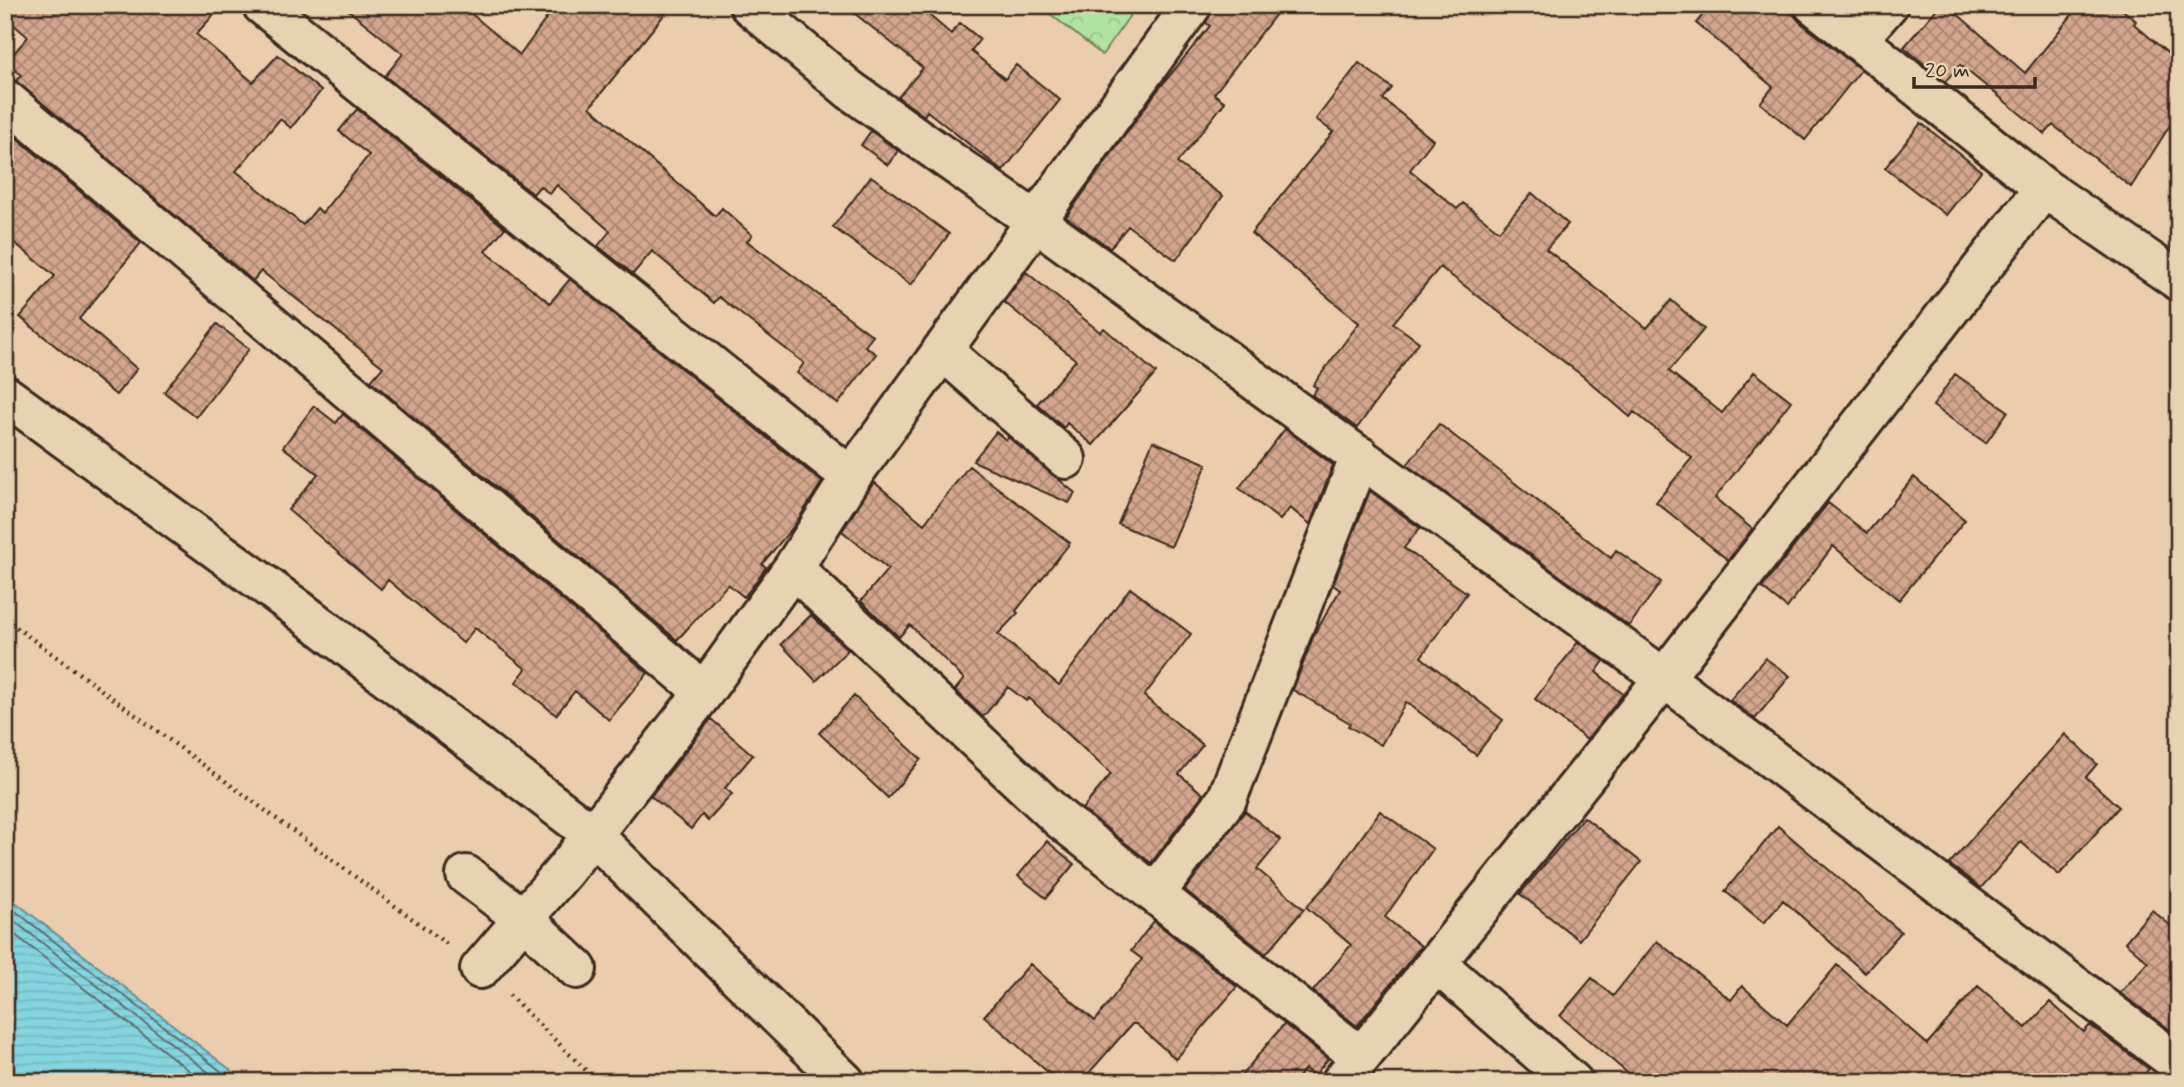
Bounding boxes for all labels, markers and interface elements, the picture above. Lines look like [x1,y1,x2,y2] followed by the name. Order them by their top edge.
[1914,46,2035,90] scale bar
[1925,57,1970,85] text: 20 m

